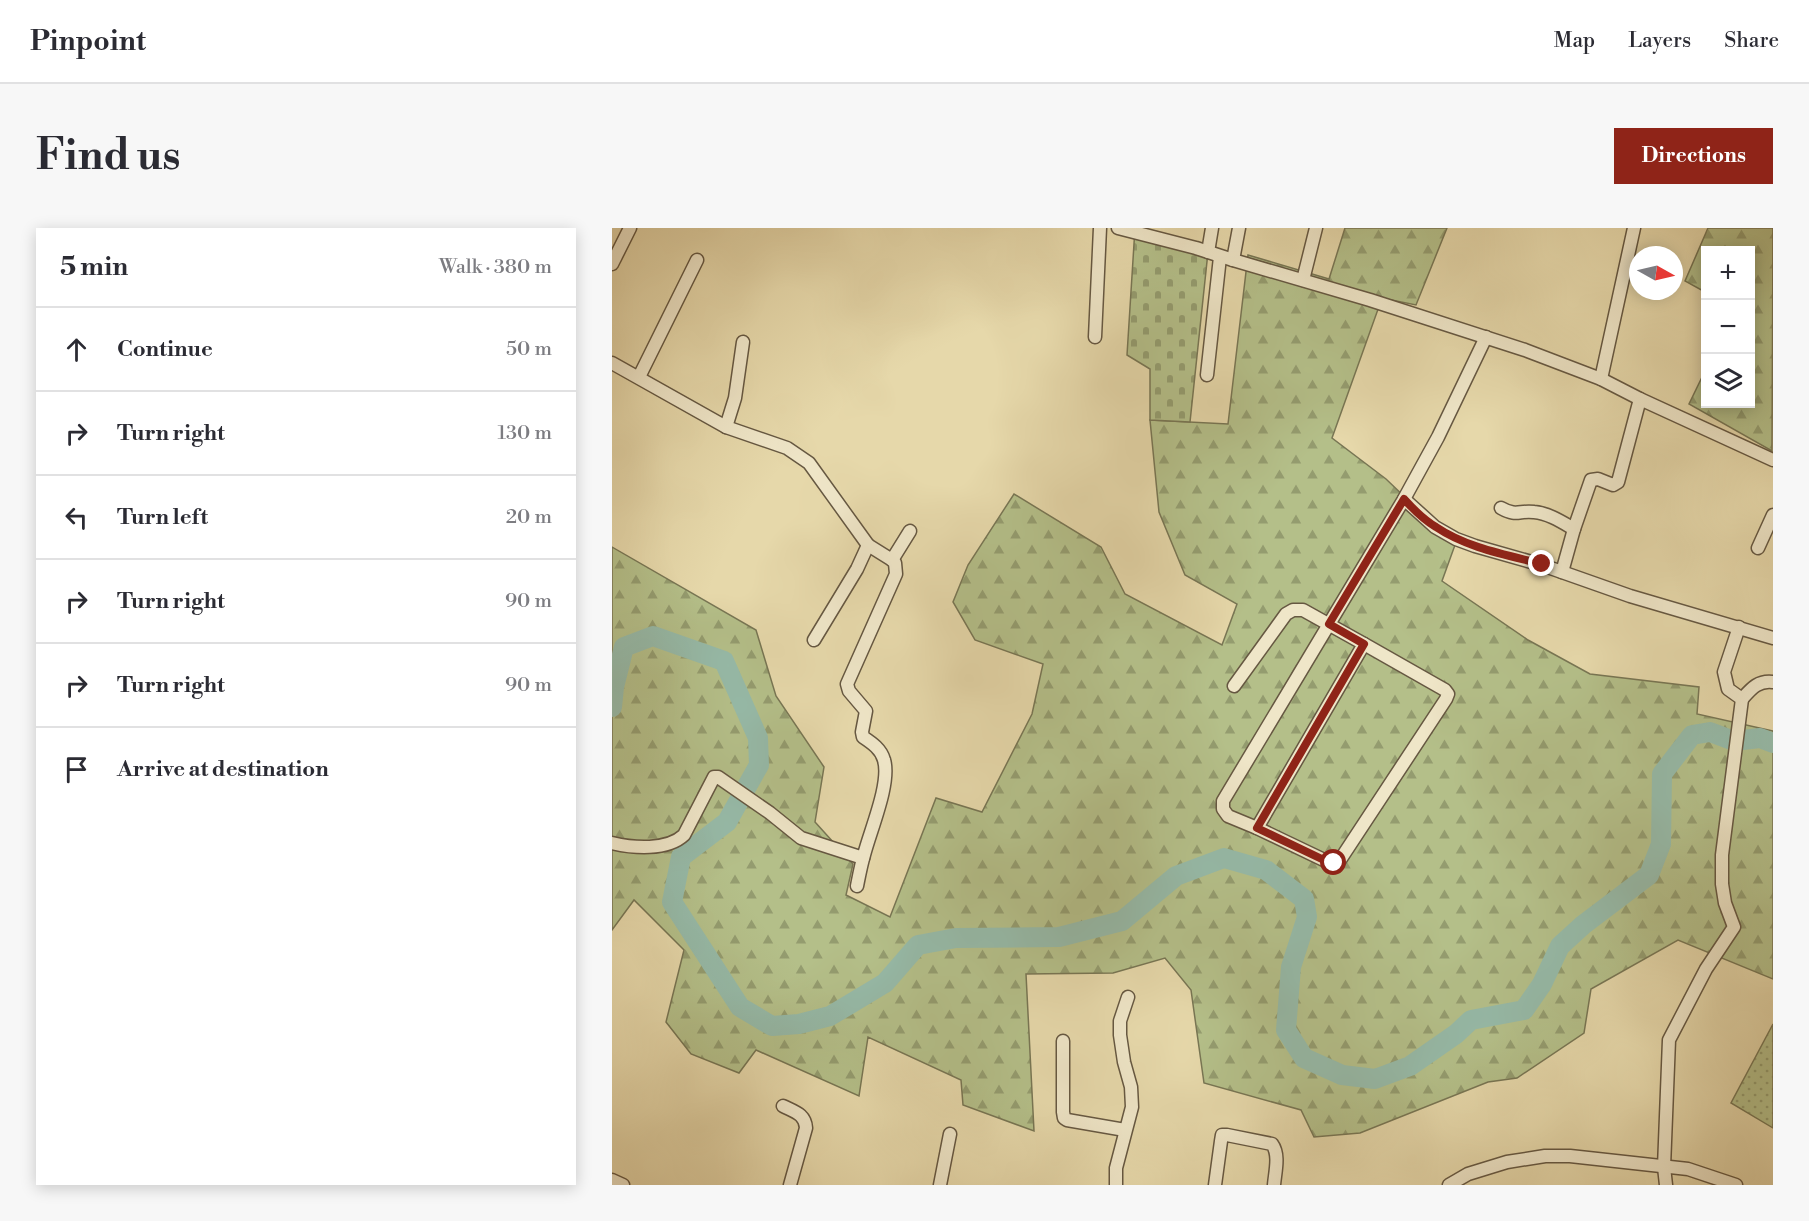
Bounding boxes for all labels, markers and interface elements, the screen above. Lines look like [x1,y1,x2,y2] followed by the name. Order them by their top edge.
[30,24,146,59] text: Pinpoint
[1554,28,1595,54] text: Map
[1628,28,1691,54] text: Layers
[1724,28,1779,54] text: Share
[1614,128,1773,184] button: Directions
[36,130,180,183] text: Find us
[1629,246,1683,300] north arrow
[1701,246,1755,408] map controls
[1701,246,1755,300] button: +
[60,251,128,283] text: 5 min
[439,255,552,280] text: Walk · 380 m
[1701,300,1755,354] button: −
[60,333,93,366] icon: ahead
[117,336,213,363] text: Continue
[506,337,552,362] text: 50 m
[1701,354,1755,408] button: layers
[60,417,93,450] icon: right
[117,420,225,447] text: Turn right
[497,421,552,446] text: 130 m
[60,501,93,534] icon: left
[117,504,208,531] text: Turn left
[506,505,552,530] text: 20 m
[1528,550,1554,576] route end
[60,585,93,618] icon: right
[117,588,225,615] text: Turn right
[505,589,552,614] text: 90 m
[60,669,93,702] icon: right
[117,672,225,699] text: Turn right
[505,673,552,698] text: 90 m
[60,753,93,786] icon: arrive
[117,756,329,783] text: Arrive at destination
[1320,849,1346,875] route start

